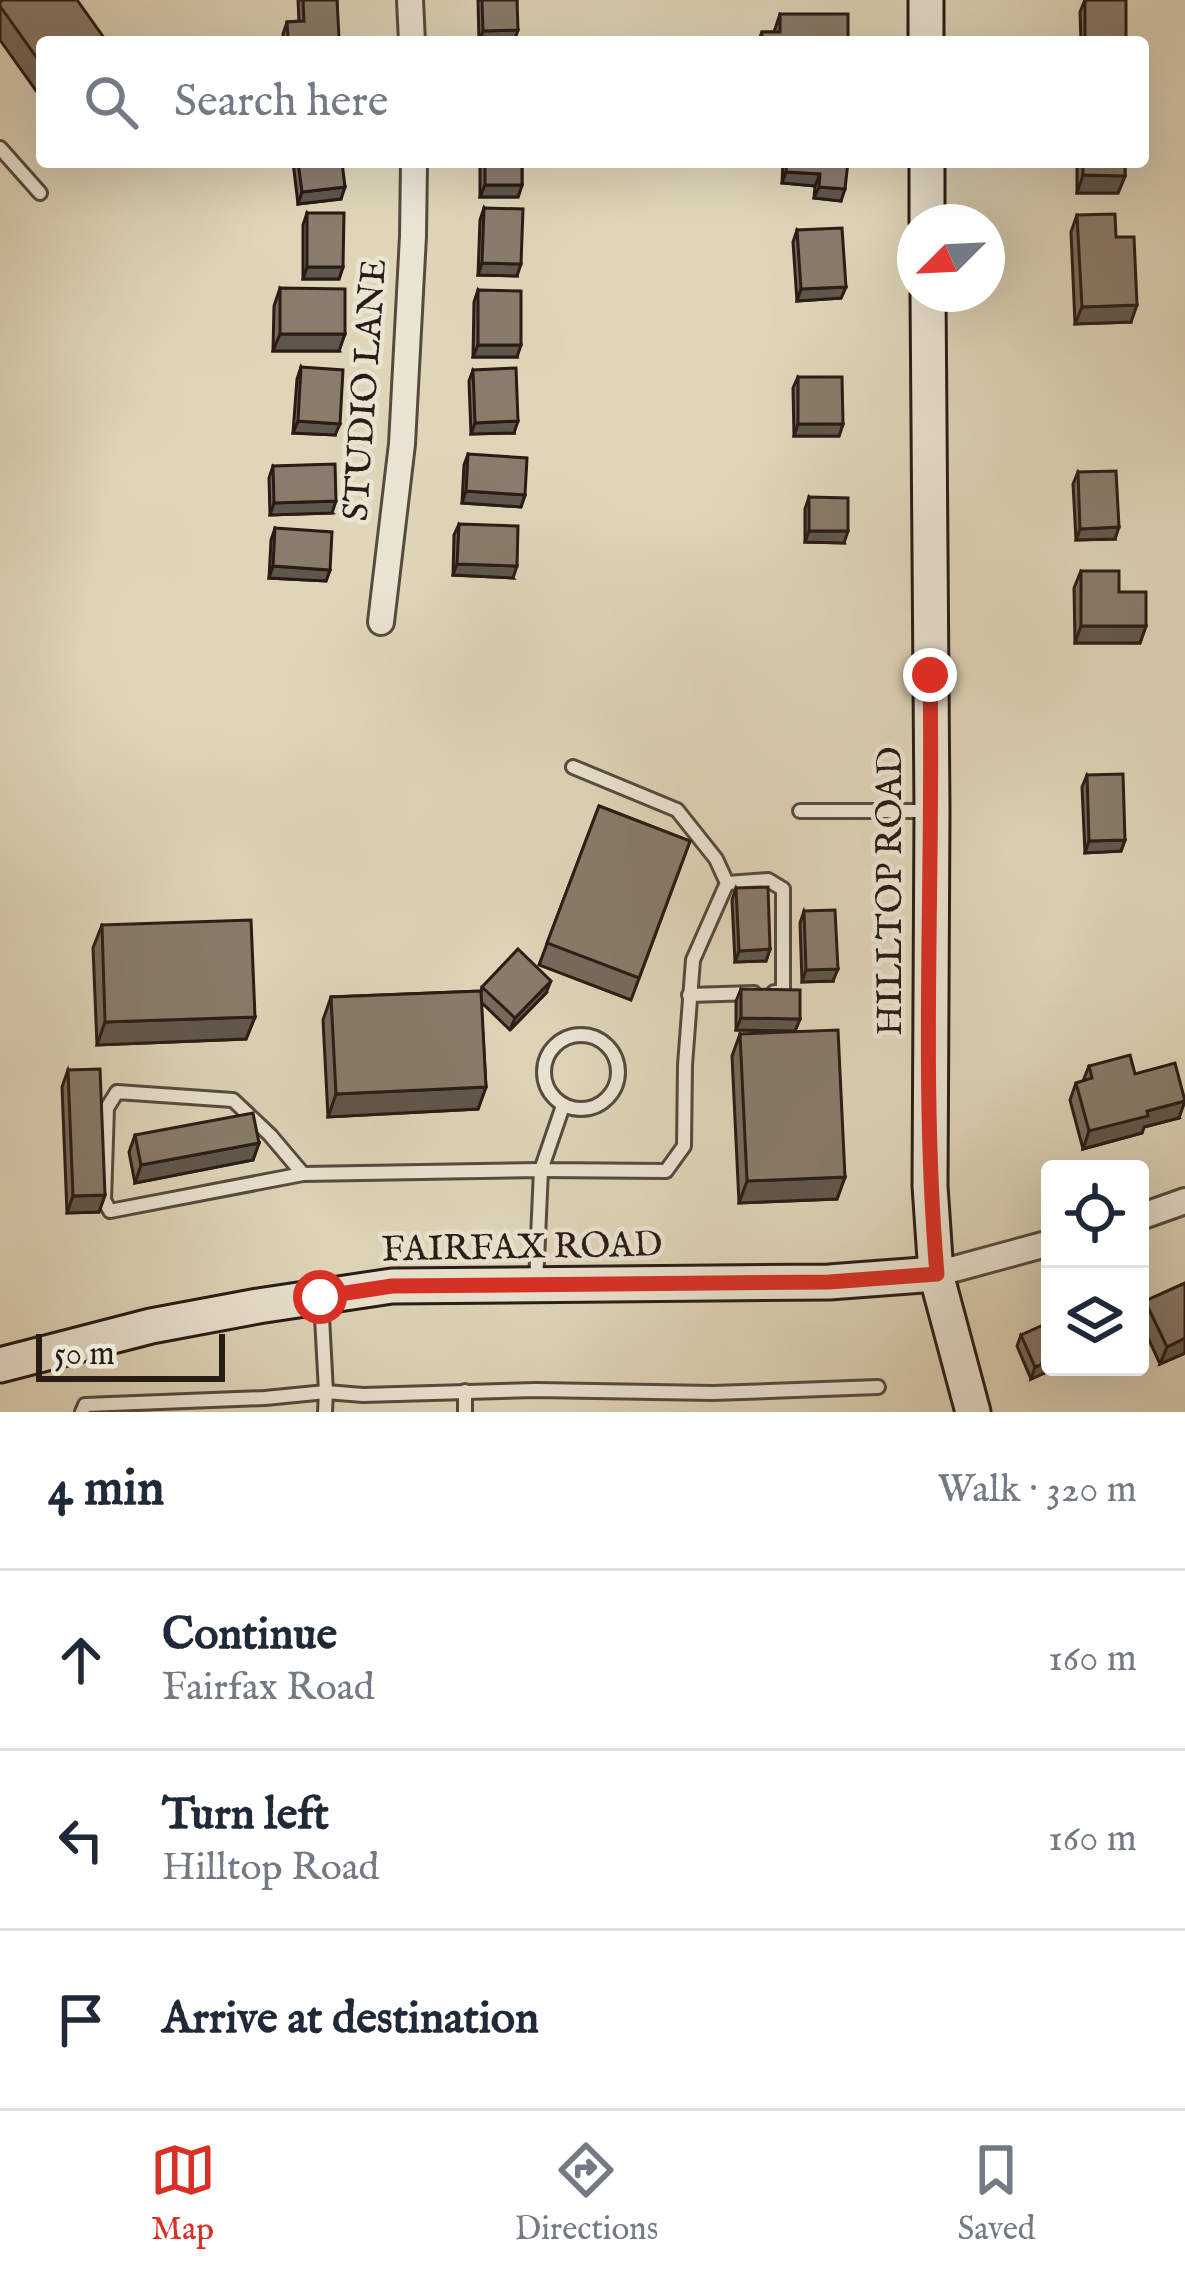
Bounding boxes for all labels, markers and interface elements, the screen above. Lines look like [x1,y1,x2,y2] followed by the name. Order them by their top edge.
[36,36,1149,168] search box
[78,69,144,135] icon: search
[174,74,388,131] text: Search here
[897,204,1005,312] north arrow
[334,257,398,523] street label: STUDIO LANE
[903,648,957,702] route end
[868,746,914,1036] street label: HILLTOP ROAD
[1041,1160,1149,1376] map controls
[1041,1160,1149,1268] button: locate
[381,1223,663,1273] street label: FAIRFAX ROAD
[1041,1268,1149,1376] button: layers
[293,1270,347,1324] route start
[36,1328,225,1381] scale bar
[54,1334,115,1376] text: 50 m
[48,1458,164,1523] text: 4 min
[938,1466,1137,1515] text: Walk · 320 m
[162,1607,337,1664] text: Continue
[48,1627,114,1693] icon: ahead
[1048,1635,1137,1684] text: 160 m
[162,1664,374,1713] text: Fairfax Road
[162,1787,329,1844] text: Turn left
[48,1807,114,1873] icon: left
[1048,1815,1137,1864] text: 160 m
[162,1844,379,1893] text: Hilltop Road
[48,1987,114,2053] icon: arrive
[162,1991,539,2048] text: Arrive at destination
[150,2137,216,2251] tab: Map
[515,2137,658,2251] tab: Directions
[957,2137,1035,2251] tab: Saved

